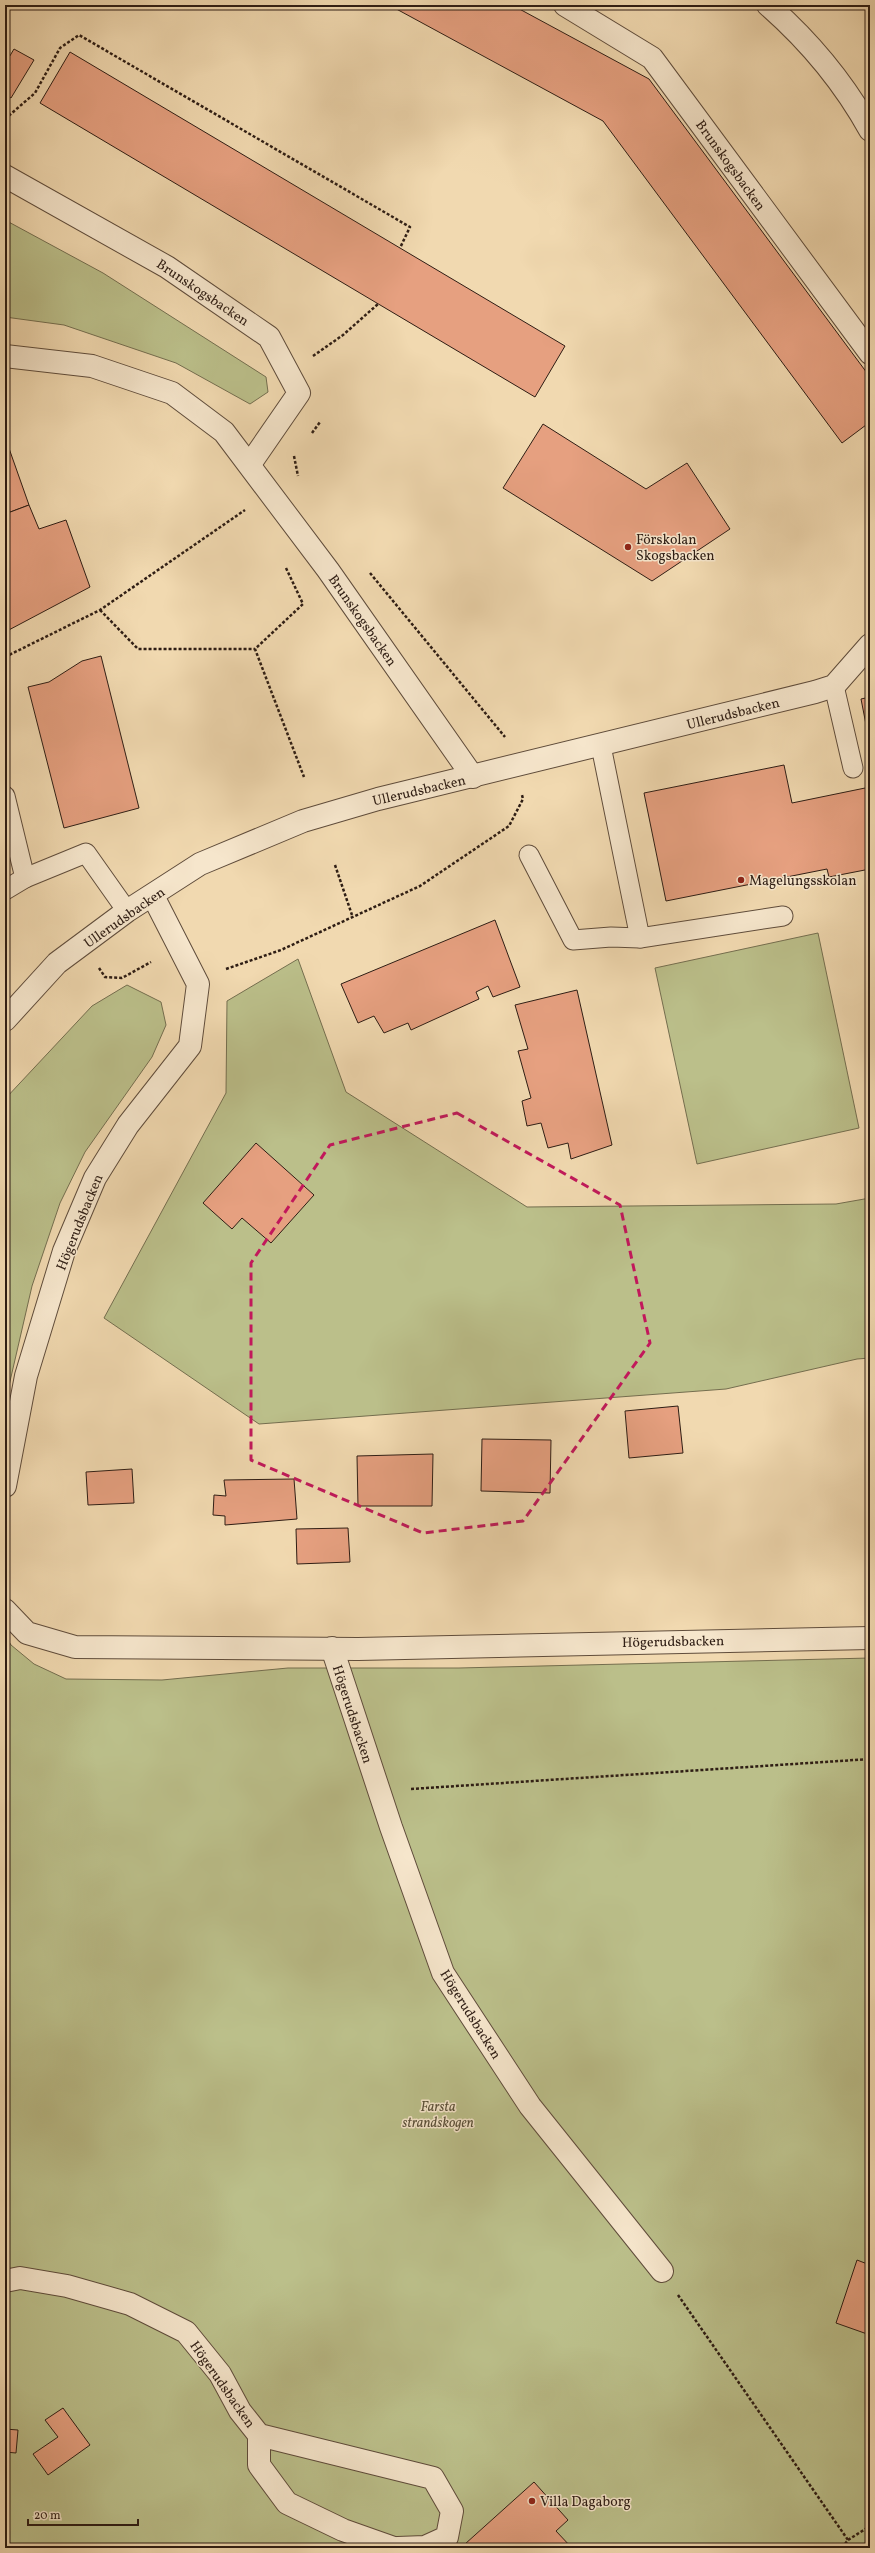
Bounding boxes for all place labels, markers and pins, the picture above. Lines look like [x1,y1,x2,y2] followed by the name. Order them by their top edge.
[636,531,715,566] place label: Förskolan Skogsbacken
[623,542,633,552] marker: Förskolan Skogsbacken
[749,872,857,891] place label: Magelungsskolan
[736,875,746,885] marker: Magelungsskolan
[540,2493,631,2512] place label: Villa Dagaborg
[527,2496,537,2506] marker: Villa Dagaborg

